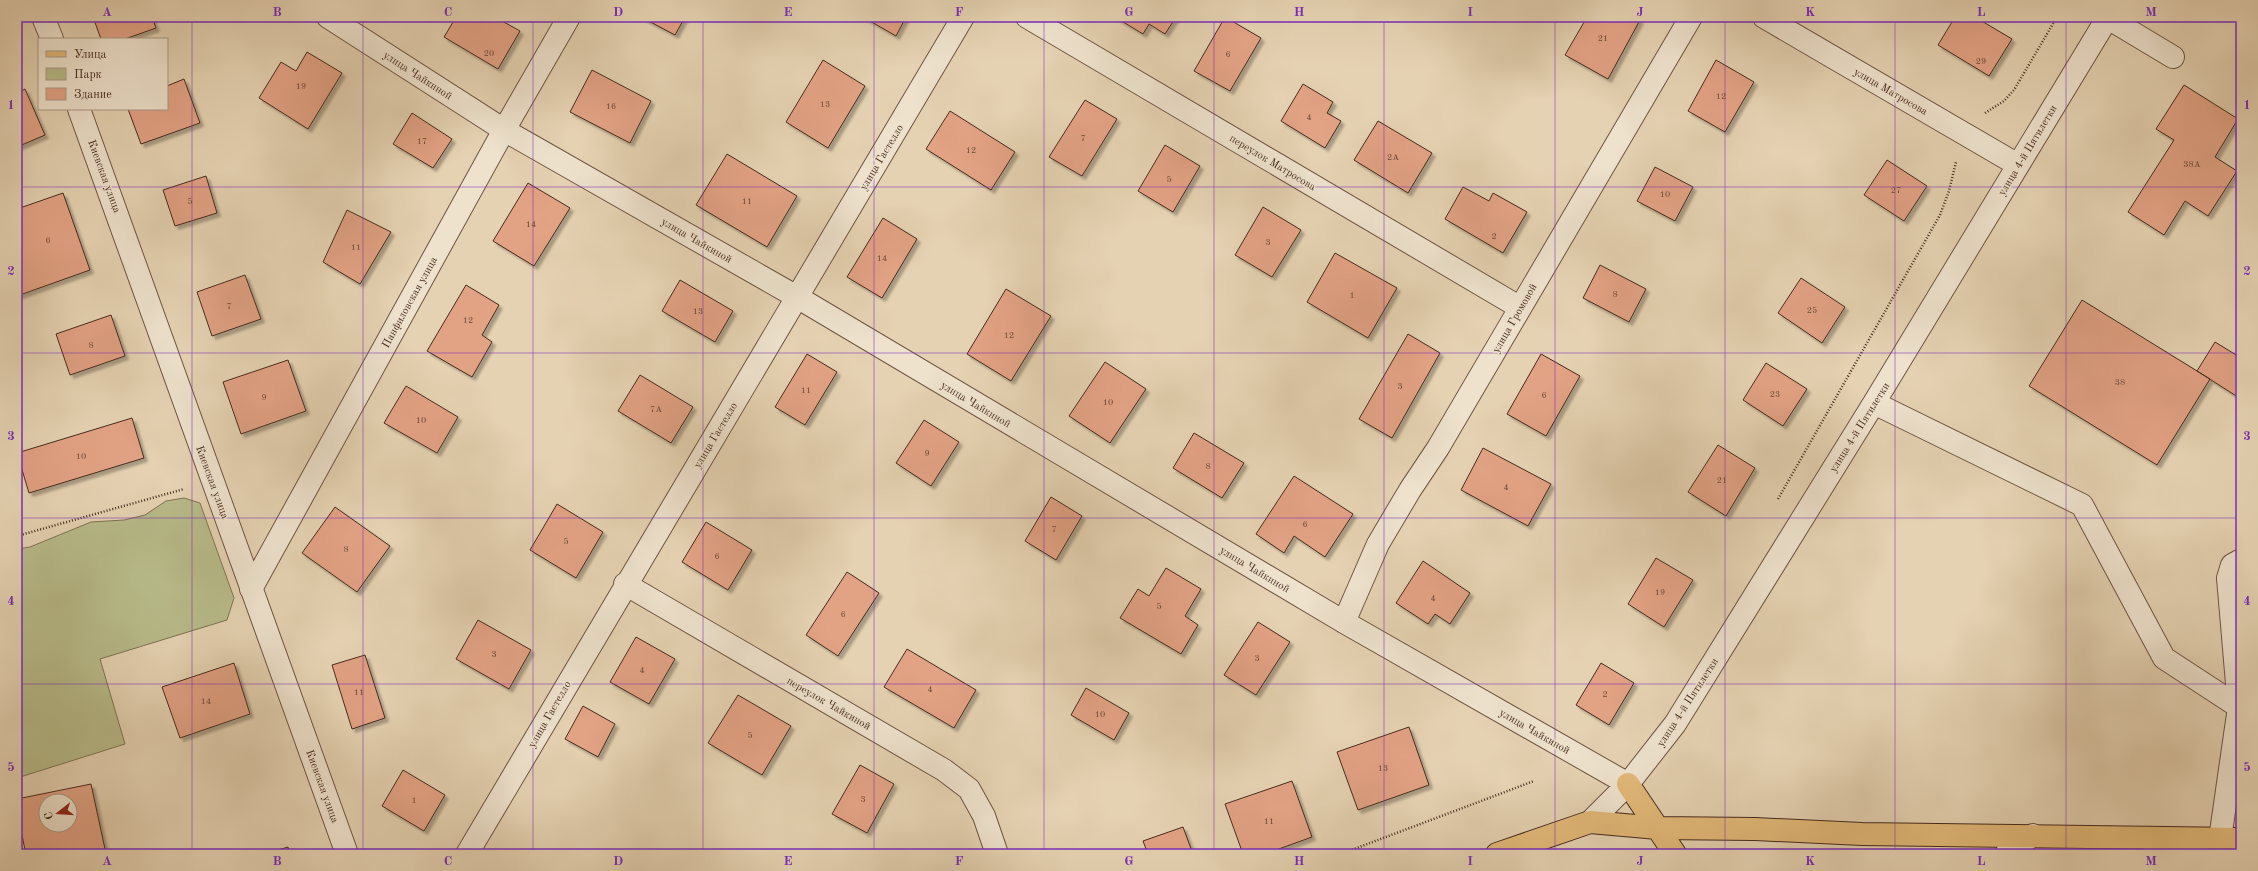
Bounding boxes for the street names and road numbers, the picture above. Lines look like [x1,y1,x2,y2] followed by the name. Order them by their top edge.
[381,50,454,103] street label: улица Чайкиной
[1851,67,1930,118] street label: улица Матросова
[1997,104,2060,198] street label: улица 4-й Пятилетки
[858,123,906,193] street label: улица Гастелло
[1227,133,1318,194] street label: переулок Матросова
[85,138,122,215] street label: Киевская улица
[659,217,733,266] street label: улица Чайкиной
[381,255,440,350] street label: Панфиловская улица
[1491,282,1540,355] street label: улица Громовой
[938,380,1012,431] street label: улица Чайкиной
[1828,381,1892,475] street label: улица 4-й Пятилетки
[692,401,740,471] street label: улица Гастелло
[193,444,230,521] street label: Киевская улица
[1217,545,1291,596] street label: улица Чайкиной
[1655,656,1721,749] street label: улица 4-й Пятилетки
[784,676,872,733] street label: переулок Чайкиной
[527,680,574,750] street label: улица Гастелло
[1497,708,1571,757] street label: улица Чайкиной
[303,748,340,825] street label: Киевская улица

